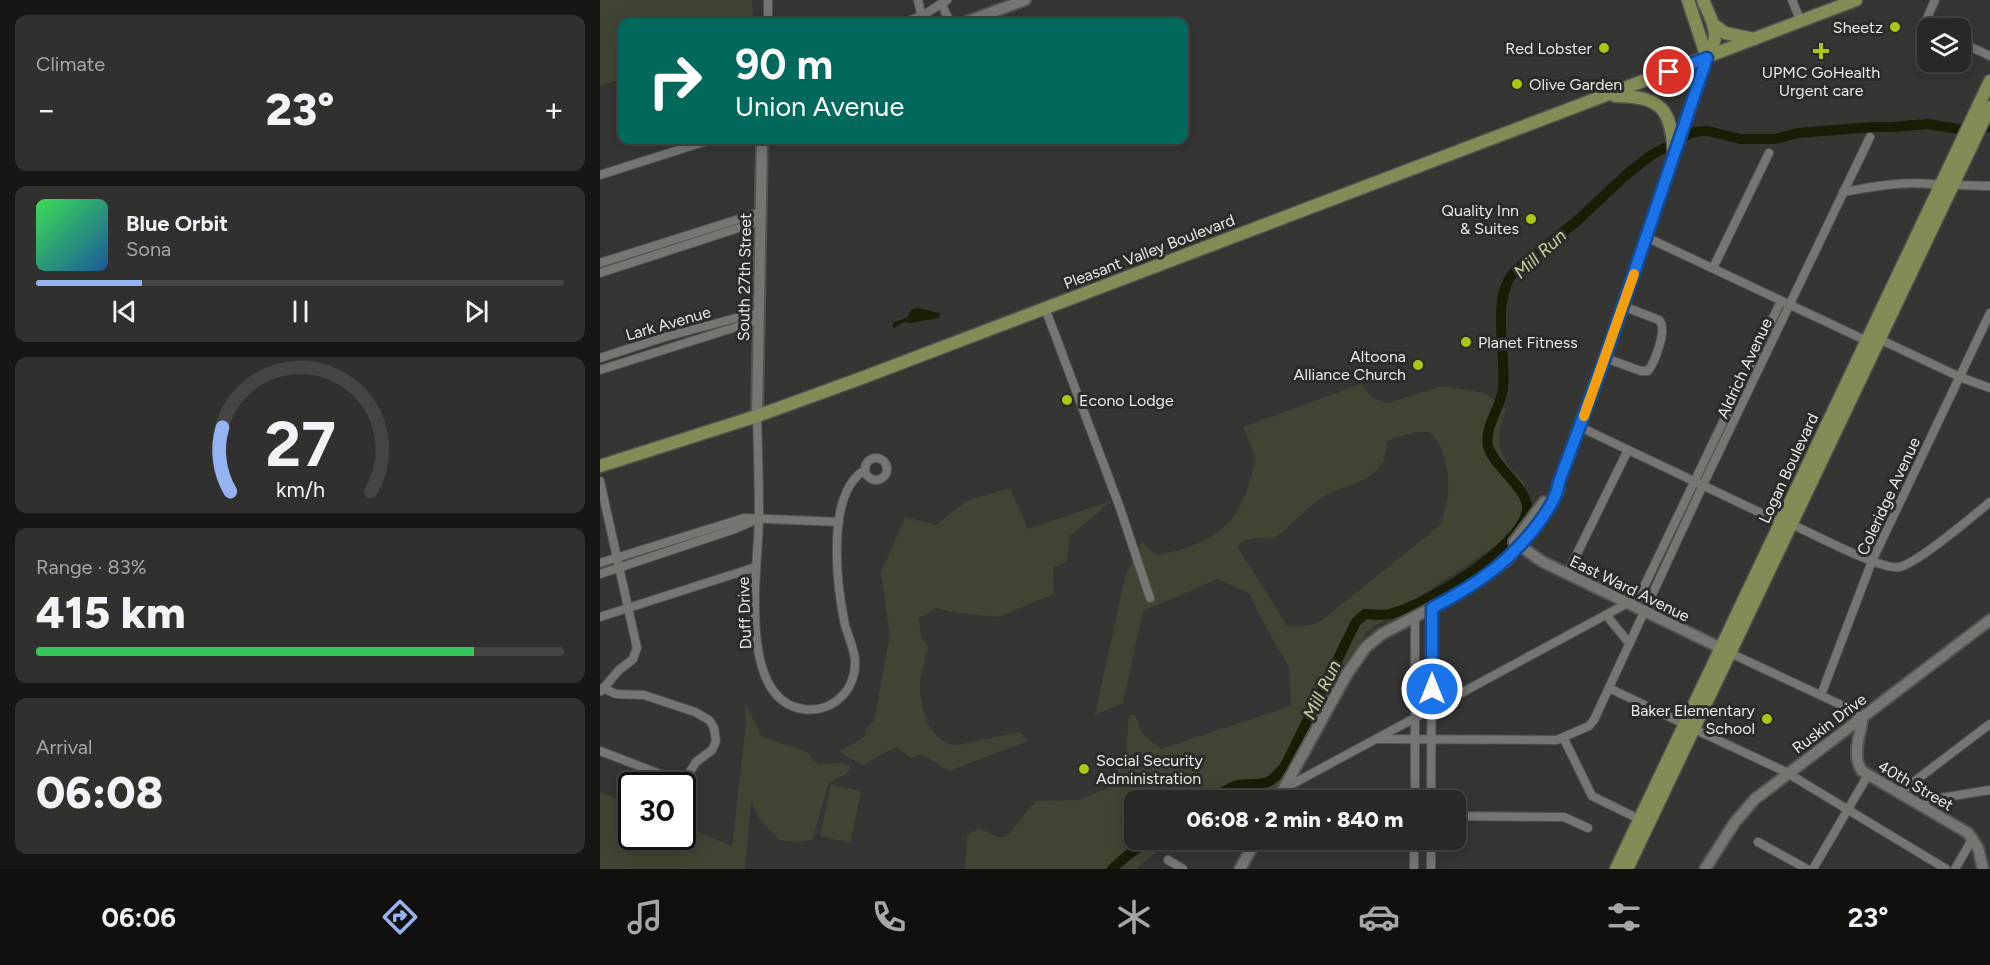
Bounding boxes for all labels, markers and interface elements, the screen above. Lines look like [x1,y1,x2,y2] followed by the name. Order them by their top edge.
[1833,18,1883,37] place label: Sheetz
[1917,18,1971,72] map controls
[1917,18,1971,72] button: layers
[1888,20,1902,34] marker: Sheetz
[735,39,833,90] text: 90 m
[1505,39,1593,58] place label: Red Lobster
[1597,41,1611,55] marker: Red Lobster
[636,42,714,120] icon: right
[1812,42,1830,60] marker: UPMC GoHealth Urgent care
[1643,46,1694,97] pin
[36,52,105,76] text: Climate
[1652,55,1685,88] icon: arrive
[1762,63,1880,100] place label: UPMC GoHealth Urgent care
[1529,75,1622,94] place label: Olive Garden
[1510,77,1524,91] marker: Olive Garden
[266,82,334,136] text: 23°
[36,90,57,129] text: −
[543,90,564,129] text: +
[735,90,904,123] text: Union Avenue
[1442,201,1519,238] place label: Quality Inn & Suites
[126,210,228,237] text: Blue Orbit
[1061,210,1237,293] street label: Pleasant Valley Boulevard
[1524,212,1538,226] marker: Quality Inn & Suites
[734,213,755,341] street label: South 27th Street
[1509,225,1571,283] water label: Mill Run
[126,237,171,261] text: Sona
[108,295,141,328] icon: previous
[284,295,317,328] icon: pause
[460,295,493,328] icon: next
[623,302,713,345] street label: Lark Avenue
[1713,315,1776,421] street label: Aldrich Avenue
[1478,333,1578,352] place label: Planet Fitness
[1459,335,1473,349] marker: Planet Fitness
[1294,347,1406,384] place label: Altoona Alliance Church
[1411,358,1425,372] marker: Altoona Alliance Church
[1079,391,1174,410] place label: Econo Lodge
[1060,393,1074,407] marker: Econo Lodge
[265,407,335,482] text: 27
[1755,410,1822,526] street label: Logan Boulevard
[1853,434,1924,558] street label: Coleridge Avenue
[276,477,324,502] text: km/h
[1567,551,1693,626] street label: East Ward Avenue
[36,555,146,579] text: Range · 83%
[734,576,755,650] street label: Duff Drive
[36,585,186,639] text: 415 km
[1298,657,1346,723] water label: Mill Run
[1400,657,1464,721] position arrow
[1789,689,1870,757] street label: Ruskin Drive
[1630,701,1756,738] place label: Baker Elementary School
[1760,712,1774,726] marker: Baker Elementary School
[36,735,92,759] text: Arrival
[1096,751,1203,788] place label: Social Security Administration
[1875,756,1957,815] street label: 40th Street
[1077,762,1091,776] marker: Social Security Administration
[36,765,163,819] text: 06:08
[618,772,696,850] speed limit sign: 30
[1187,806,1403,833] text: 06:08 · 2 min · 840 m
[379,896,421,938] icon: directions
[624,896,666,938] icon: music
[868,896,910,938] icon: phone
[1113,896,1155,938] icon: climate
[1358,896,1400,938] icon: car
[1603,896,1645,938] icon: filters
[101,901,176,934] text: 06:06
[1848,901,1889,934] text: 23°

